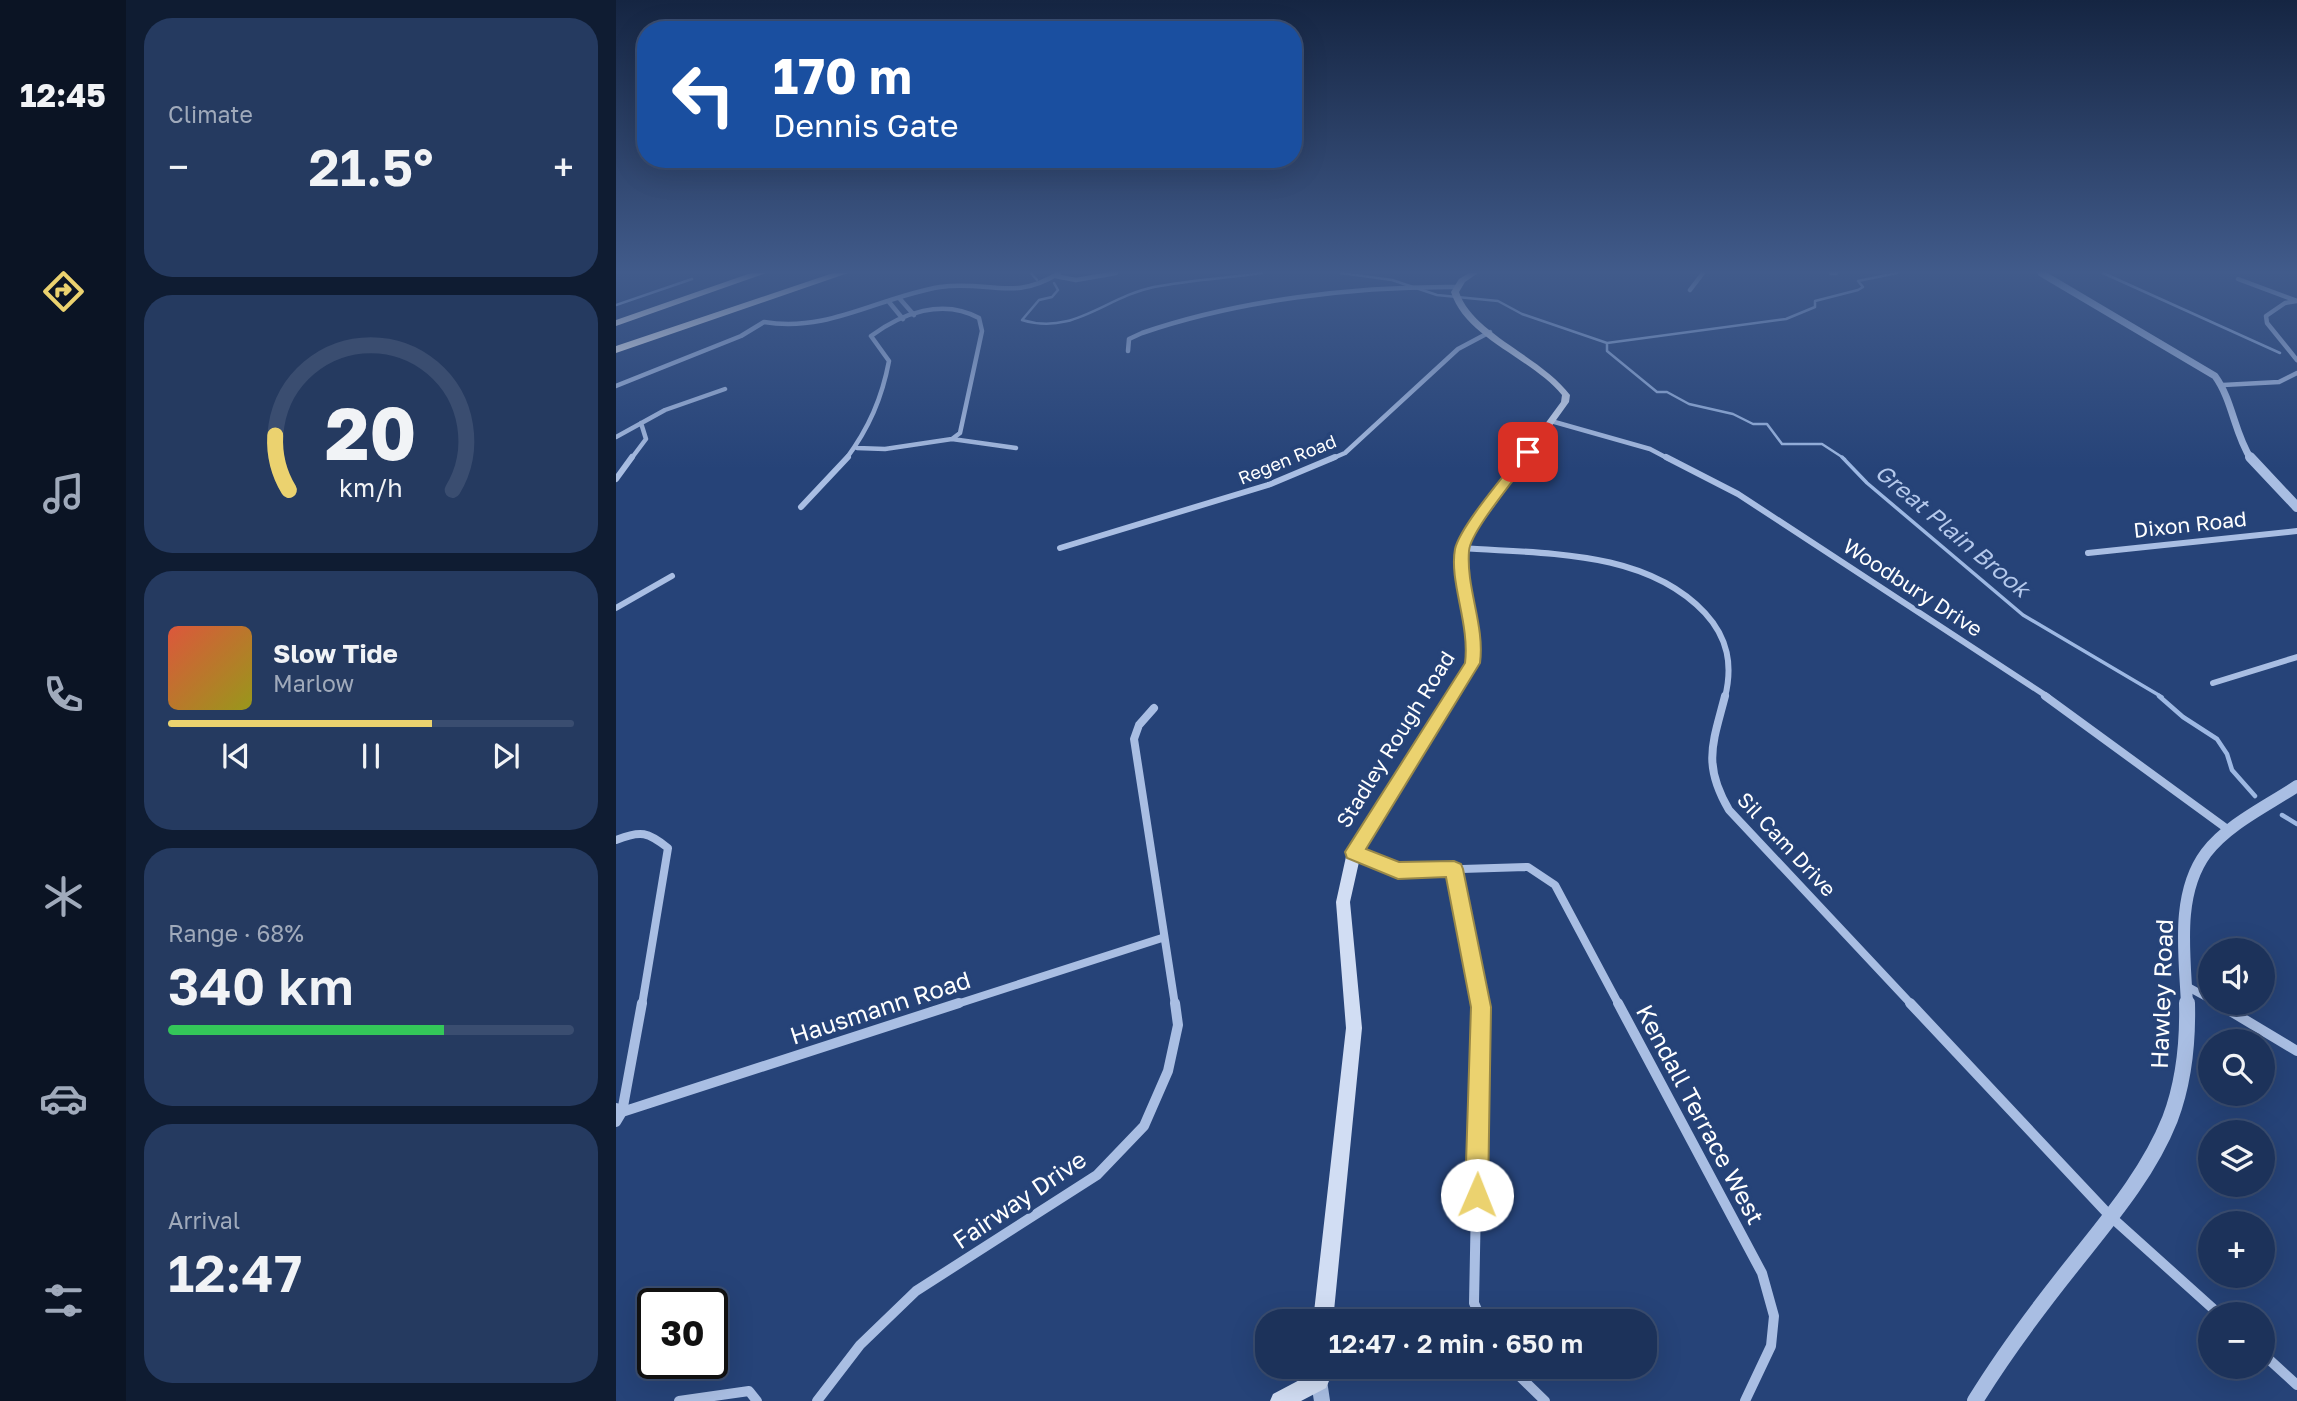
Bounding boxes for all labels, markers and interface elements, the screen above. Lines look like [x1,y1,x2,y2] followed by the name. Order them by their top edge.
[773,46,912,105] text: 170 m
[658,49,749,140] icon: left
[20,76,106,114] text: 12:45
[168,100,253,128] text: Climate
[773,106,959,144] text: Dennis Gate
[309,135,433,197] text: 21.5°
[168,144,189,189] text: −
[553,144,574,189] text: +
[39,267,88,316] icon: directions
[325,389,417,476] text: 20
[1498,422,1558,482] pin
[1235,429,1339,489] street label: Regen Road
[1509,433,1547,471] icon: arrive
[1870,457,2037,604] water label: Great Plain Brook
[39,469,88,518] icon: music
[339,472,403,503] text: km/h
[2132,505,2248,543] street label: Dixon Road
[1838,532,1988,642] street label: Woodbury Drive
[273,638,398,669] text: Slow Tide
[1330,646,1460,832] street label: Stadley Rough Road
[273,669,354,697] text: Marlow
[39,670,88,719] icon: phone
[217,737,255,775] icon: previous
[352,737,390,775] icon: pause
[487,737,525,775] icon: next
[1732,786,1842,902] street label: Sil Cam Drive
[39,872,88,921] icon: climate
[2144,918,2178,1070] street label: Hawley Road
[168,919,304,947] text: Range · 68%
[2198,938,2275,1379] map controls
[2198,938,2275,1015] button: sound
[168,954,354,1016] text: 340 km
[786,964,974,1050] street label: Hausmann Road
[1631,999,1771,1229] street label: Kendall Terrace West
[2198,1029,2275,1106] button: search
[39,1074,88,1123] icon: car
[2198,1120,2275,1197] button: layers
[947,1144,1091,1254] street label: Fairway Drive
[1440,1158,1514,1232] position arrow
[168,1206,240,1234] text: Arrival
[2198,1211,2275,1288] button: +
[168,1241,302,1303] text: 12:47
[39,1276,88,1325] icon: filters
[637,1288,728,1379] speed limit sign: 30
[2198,1302,2275,1379] button: −
[1329,1328,1583,1359] text: 12:47 · 2 min · 650 m

